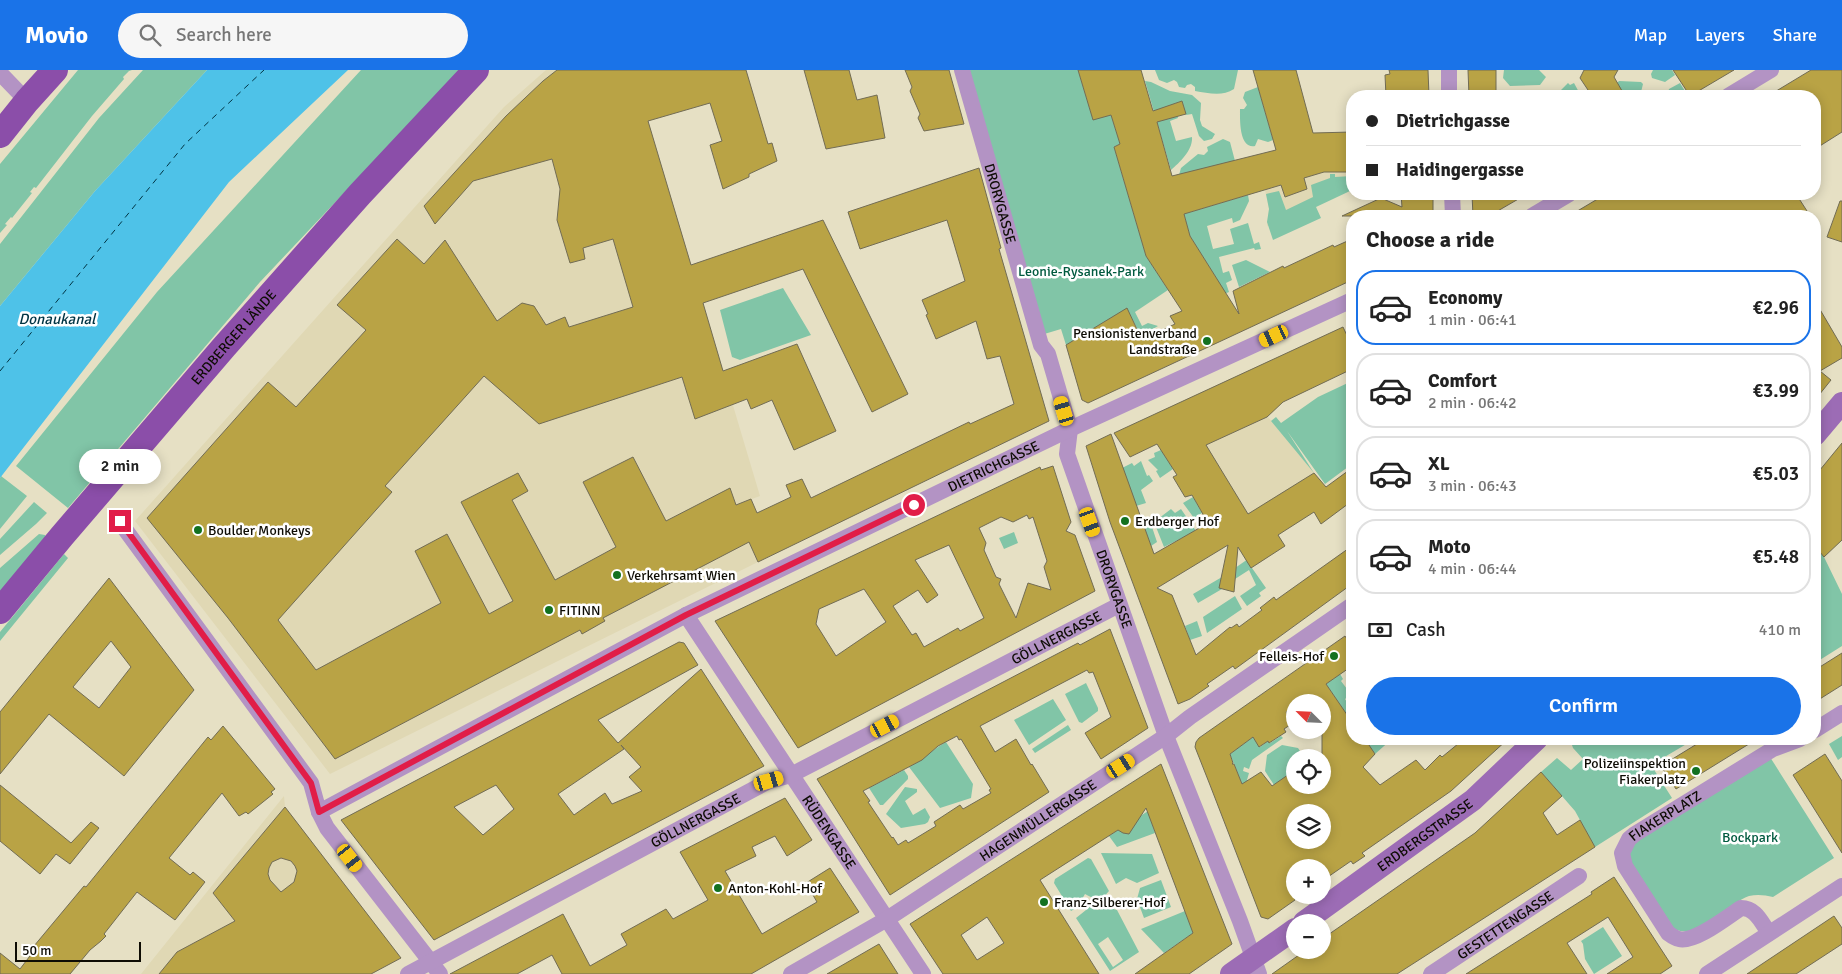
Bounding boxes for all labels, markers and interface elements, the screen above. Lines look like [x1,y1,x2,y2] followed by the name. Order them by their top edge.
[118,13,468,58] search box
[25,20,88,50] text: Movio
[136,21,164,49] icon: search
[176,23,272,47] text: Search here
[1634,24,1667,46] text: Map
[1695,24,1745,46] text: Layers
[1773,24,1817,46] text: Share
[1396,109,1510,133] text: Dietrichgasse
[1396,158,1524,182] text: Haidingergasse
[980,162,1019,246] street label: DRORYGASSE
[1366,226,1494,253] text: Choose a ride
[1018,263,1144,280] park label: Leonie-Rysanek-Park
[1368,285,1413,330] icon: car
[188,286,280,388] street label: ERDBERGER LÄNDE
[1428,286,1502,310] text: Economy
[1753,296,1799,320] text: €2.96
[19,310,97,328] water label: Donaukanal
[1428,310,1517,330] text: 1 min · 06:41
[1257,323,1290,349] car
[1073,325,1197,358] place label: Pensionistenverband Landstraße
[1201,335,1213,347] marker: Pensionistenverband Landstraße
[1368,368,1413,413] icon: car
[1428,369,1497,393] text: Comfort
[1753,379,1799,403] text: €3.99
[1428,393,1517,413] text: 2 min · 06:42
[1052,394,1075,428] car
[945,437,1042,496] street label: DIETRICHGASSE
[79,448,161,484] callout: 2 min
[1368,451,1413,496] icon: car
[1428,452,1450,476] text: XL
[101,456,139,476] text: 2 min
[1753,462,1799,486] text: €5.03
[1428,476,1517,496] text: 3 min · 06:43
[903,494,925,516] route start
[1077,505,1102,539] car
[109,510,131,532] route end
[1135,513,1220,530] place label: Erdberger Hof
[1119,515,1131,527] marker: Erdberger Hof
[208,522,311,539] place label: Boulder Monkeys
[192,524,204,536] marker: Boulder Monkeys
[1368,534,1413,579] icon: car
[1428,535,1471,559] text: Moto
[1753,545,1799,569] text: €5.48
[1092,547,1136,631] street label: DRORYGASSE
[1428,559,1517,579] text: 4 min · 06:44
[627,567,736,584] place label: Verkehrsamt Wien
[611,569,623,581] marker: Verkehrsamt Wien
[559,602,600,619] place label: FITINN
[543,604,555,616] marker: FITINN
[1009,608,1105,668] street label: GÖLLNERGASSE
[1366,616,1394,644] icon: cash
[1406,618,1446,642] text: Cash
[1759,620,1801,640] text: 410 m
[1259,648,1325,665] place label: Felleis-Hof
[1328,650,1340,662] marker: Felleis-Hof
[1366,677,1801,735] button: Confirm
[1286,694,1331,739] north arrow
[1286,694,1331,959] map controls
[868,713,901,739] car
[1286,749,1331,794] button: locate
[1104,752,1137,780] car
[1584,755,1686,788] place label: Polizeiinspektion Fiakerplatz
[1690,765,1702,777] marker: Polizeiinspektion Fiakerplatz
[752,770,785,792] car
[976,776,1100,865] street label: HAGENMÜLLERGASSE
[1625,787,1705,845] street label: FIAKERPLATZ
[648,790,744,852] street label: GÖLLNERGASSE
[798,792,859,873] street label: RÜDENGASSE
[1374,795,1476,875] street label: ERDBERGSTRASSE
[1286,804,1331,849] button: layers
[1722,829,1778,846] park label: Bockpark
[334,842,365,874] car
[1286,859,1331,904] button: +
[728,880,823,897] place label: Anton-Kohl-Hof
[712,882,724,894] marker: Anton-Kohl-Hof
[1454,887,1557,963] street label: GESTETTENGASSE
[1054,894,1166,911] place label: Franz-Silberer-Hof
[1038,896,1050,908] marker: Franz-Silberer-Hof
[1286,914,1331,959] button: −
[15,939,141,962] scale bar
[22,942,51,959] text: 50 m

